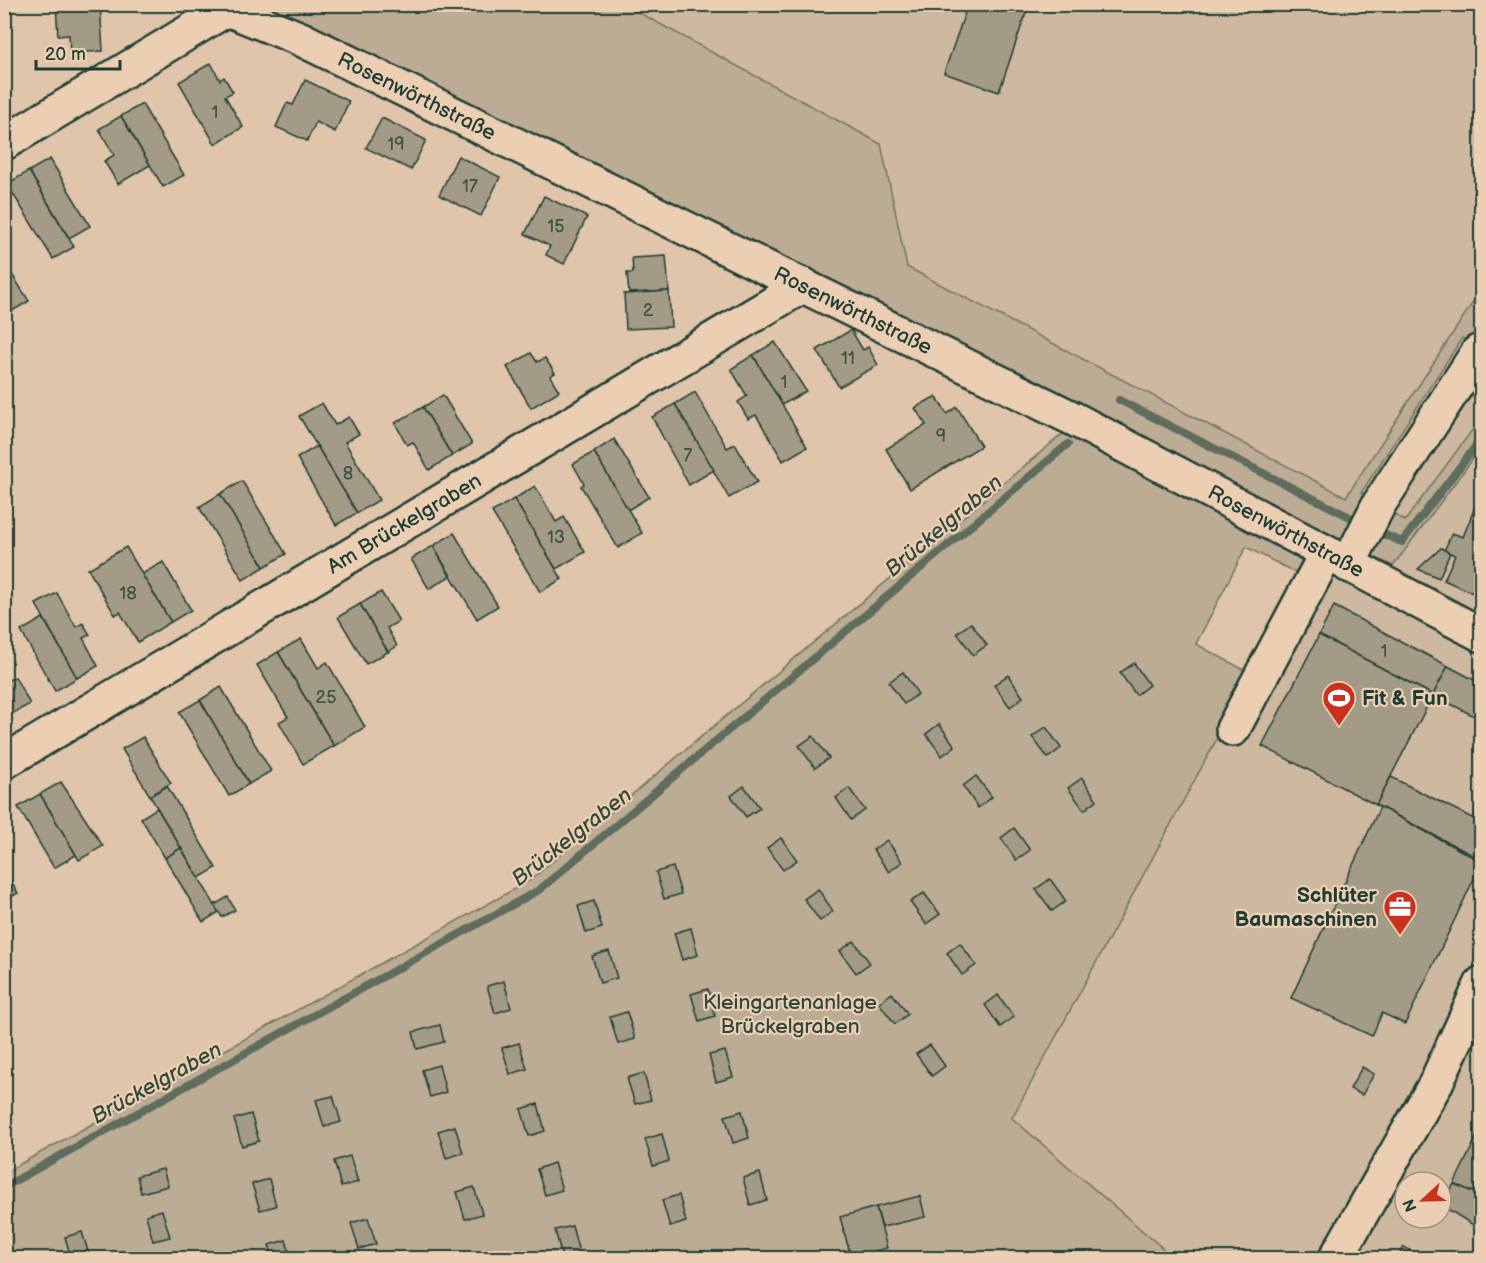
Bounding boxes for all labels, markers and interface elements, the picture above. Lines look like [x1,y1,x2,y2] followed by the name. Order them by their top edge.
[36,33,120,71] scale bar
[45,44,86,65] text: 20 m
[333,47,500,146] street label: Rosenwörthstraße
[212,102,218,123] house number: 1
[387,134,405,155] house number: 19
[462,176,478,197] house number: 17
[547,216,565,237] house number: 15
[770,261,936,360] street label: Rosenwörthstraße
[643,300,654,321] house number: 2
[841,348,855,369] house number: 11
[781,372,787,393] house number: 1
[936,426,946,447] house number: 9
[684,445,693,466] house number: 7
[343,463,353,484] house number: 8
[323,468,486,579] street label: Am Brückelgraben
[880,469,1008,583] water label: Brückelgraben
[1203,480,1368,583] street label: Rosenwörthstraße
[547,527,565,548] house number: 13
[119,583,137,604] house number: 18
[1381,641,1387,662] house number: 1
[1321,680,1357,727] sports icon: Fit & Fun
[1362,686,1448,711] place label: Fit & Fun
[316,687,336,708] house number: 25
[506,782,637,893] water label: Brückelgraben
[1234,883,1378,932] place label: Schlüter Baumaschinen
[1382,889,1418,936] office icon: Schlüter Baumaschinen
[703,990,877,1039] park label: Kleingartenanlage Brückelgraben
[87,1036,227,1130] water label: Brückelgraben
[1393,1170,1453,1230] north arrow
[1399,1196,1422,1214] text: N

